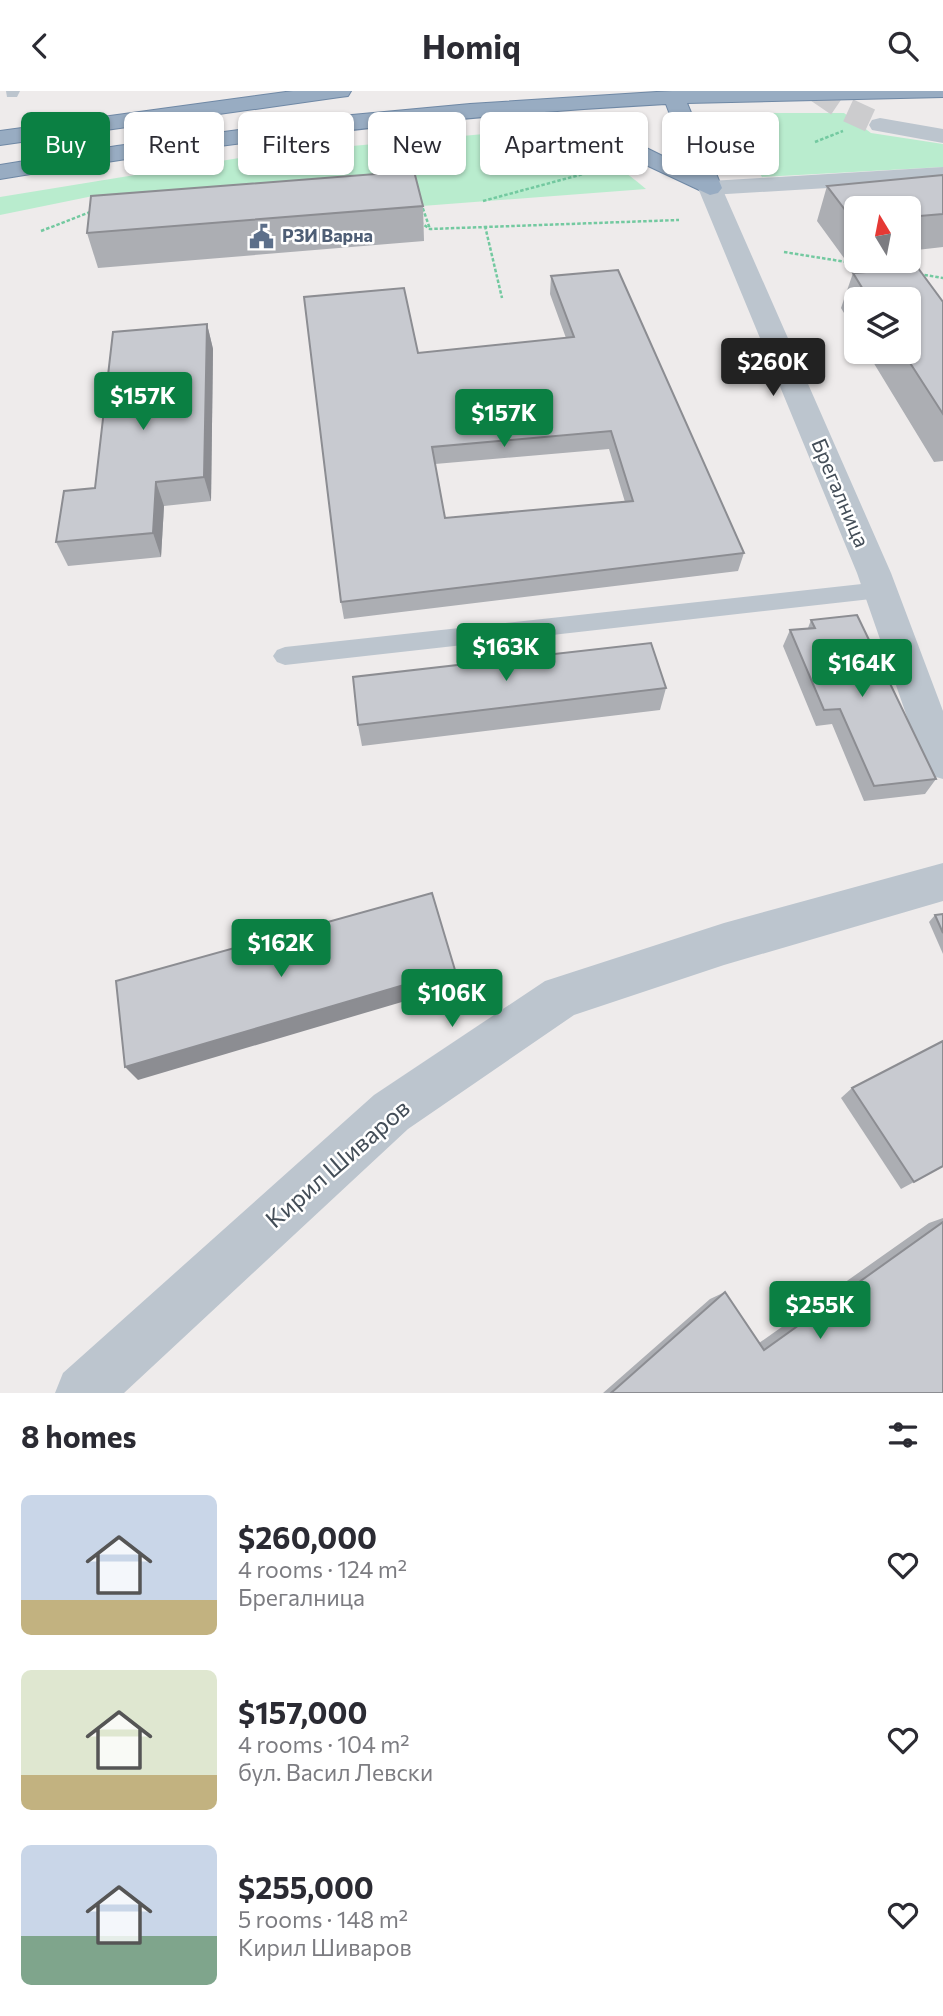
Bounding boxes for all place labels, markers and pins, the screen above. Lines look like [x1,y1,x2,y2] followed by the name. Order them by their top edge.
[248,222,276,250] public building icon: РЗИ Варна
[282,224,373,246] place label: РЗИ Варна
[724,338,822,398] pin: $260K
[94,373,192,432] pin: $157K
[455,389,553,449] pin: $157K
[457,623,555,683] pin: $163K
[813,639,911,699] pin: $164K
[232,919,330,979] pin: $162K
[403,969,501,1029] pin: $106K
[771,1281,869,1341] pin: $255K

